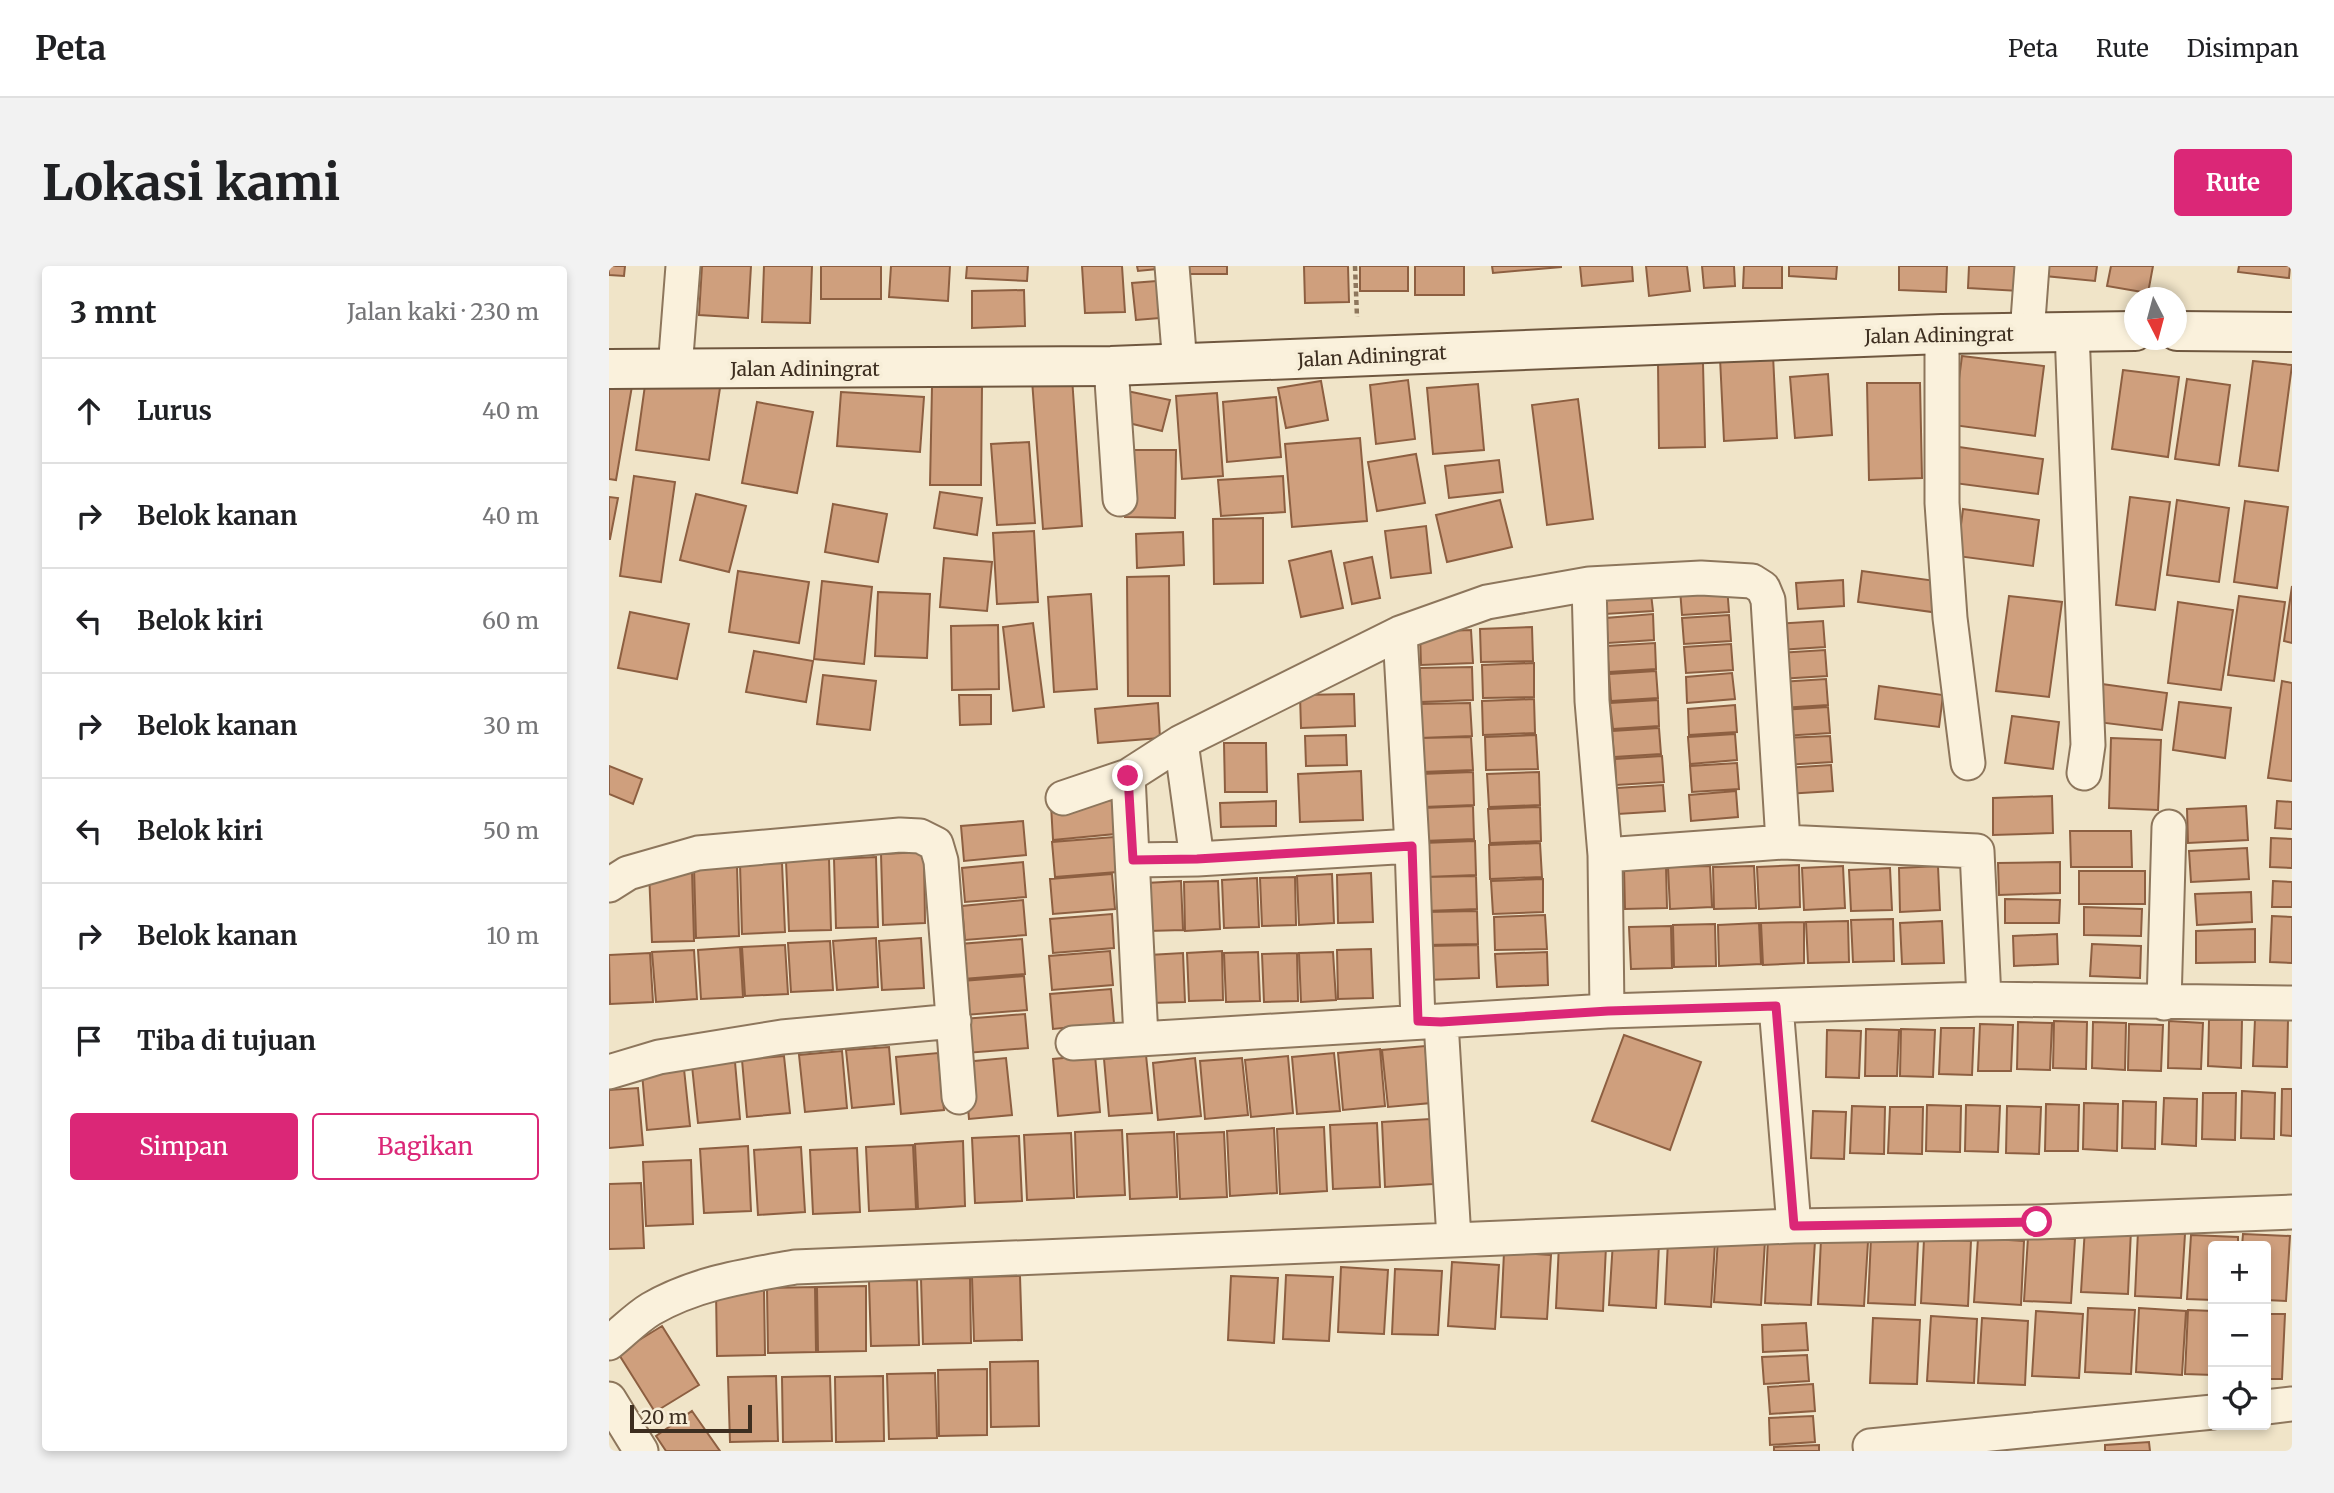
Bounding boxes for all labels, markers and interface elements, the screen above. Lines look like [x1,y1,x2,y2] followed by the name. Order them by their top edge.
[35,28,106,69] text: Peta
[2008,33,2058,64] text: Peta
[2096,33,2149,64] text: Rute
[2187,33,2299,64] text: Disimpan
[2174,149,2292,216] button: Rute
[42,152,340,213] text: Lokasi kami
[2124,287,2187,350] north arrow
[70,293,157,331] text: 3 mnt
[347,297,539,326] text: Jalan kaki · 230 m
[1863,322,2015,348] street label: Jalan Adiningrat
[1296,340,1448,372] street label: Jalan Adiningrat
[729,357,880,381] street label: Jalan Adiningrat
[70,392,108,430] icon: ahead
[137,394,212,427] text: Lurus
[482,396,539,425] text: 40 m
[70,497,108,535] icon: right
[137,499,297,532] text: Belok kanan
[482,501,539,530] text: 40 m
[70,602,108,640] icon: left
[137,604,263,637] text: Belok kiri
[482,606,539,635] text: 60 m
[70,707,108,745] icon: right
[137,709,297,742] text: Belok kanan
[483,711,539,740] text: 30 m
[1112,760,1143,791] route end
[70,812,108,850] icon: left
[137,814,263,847] text: Belok kiri
[483,816,539,845] text: 50 m
[70,917,108,955] icon: right
[137,919,297,952] text: Belok kanan
[486,921,539,950] text: 10 m
[70,1022,108,1060] icon: arrive
[137,1024,316,1057] text: Tiba di tujuan
[70,1113,298,1180] button: Simpan
[312,1113,539,1180] button: Bagikan
[2021,1206,2052,1237] route start
[2208,1241,2271,1430] map controls
[2208,1241,2271,1304] button: +
[2208,1304,2271,1367] button: −
[2208,1367,2271,1430] button: locate
[630,1402,753,1434] scale bar
[641,1405,688,1429] text: 20 m

